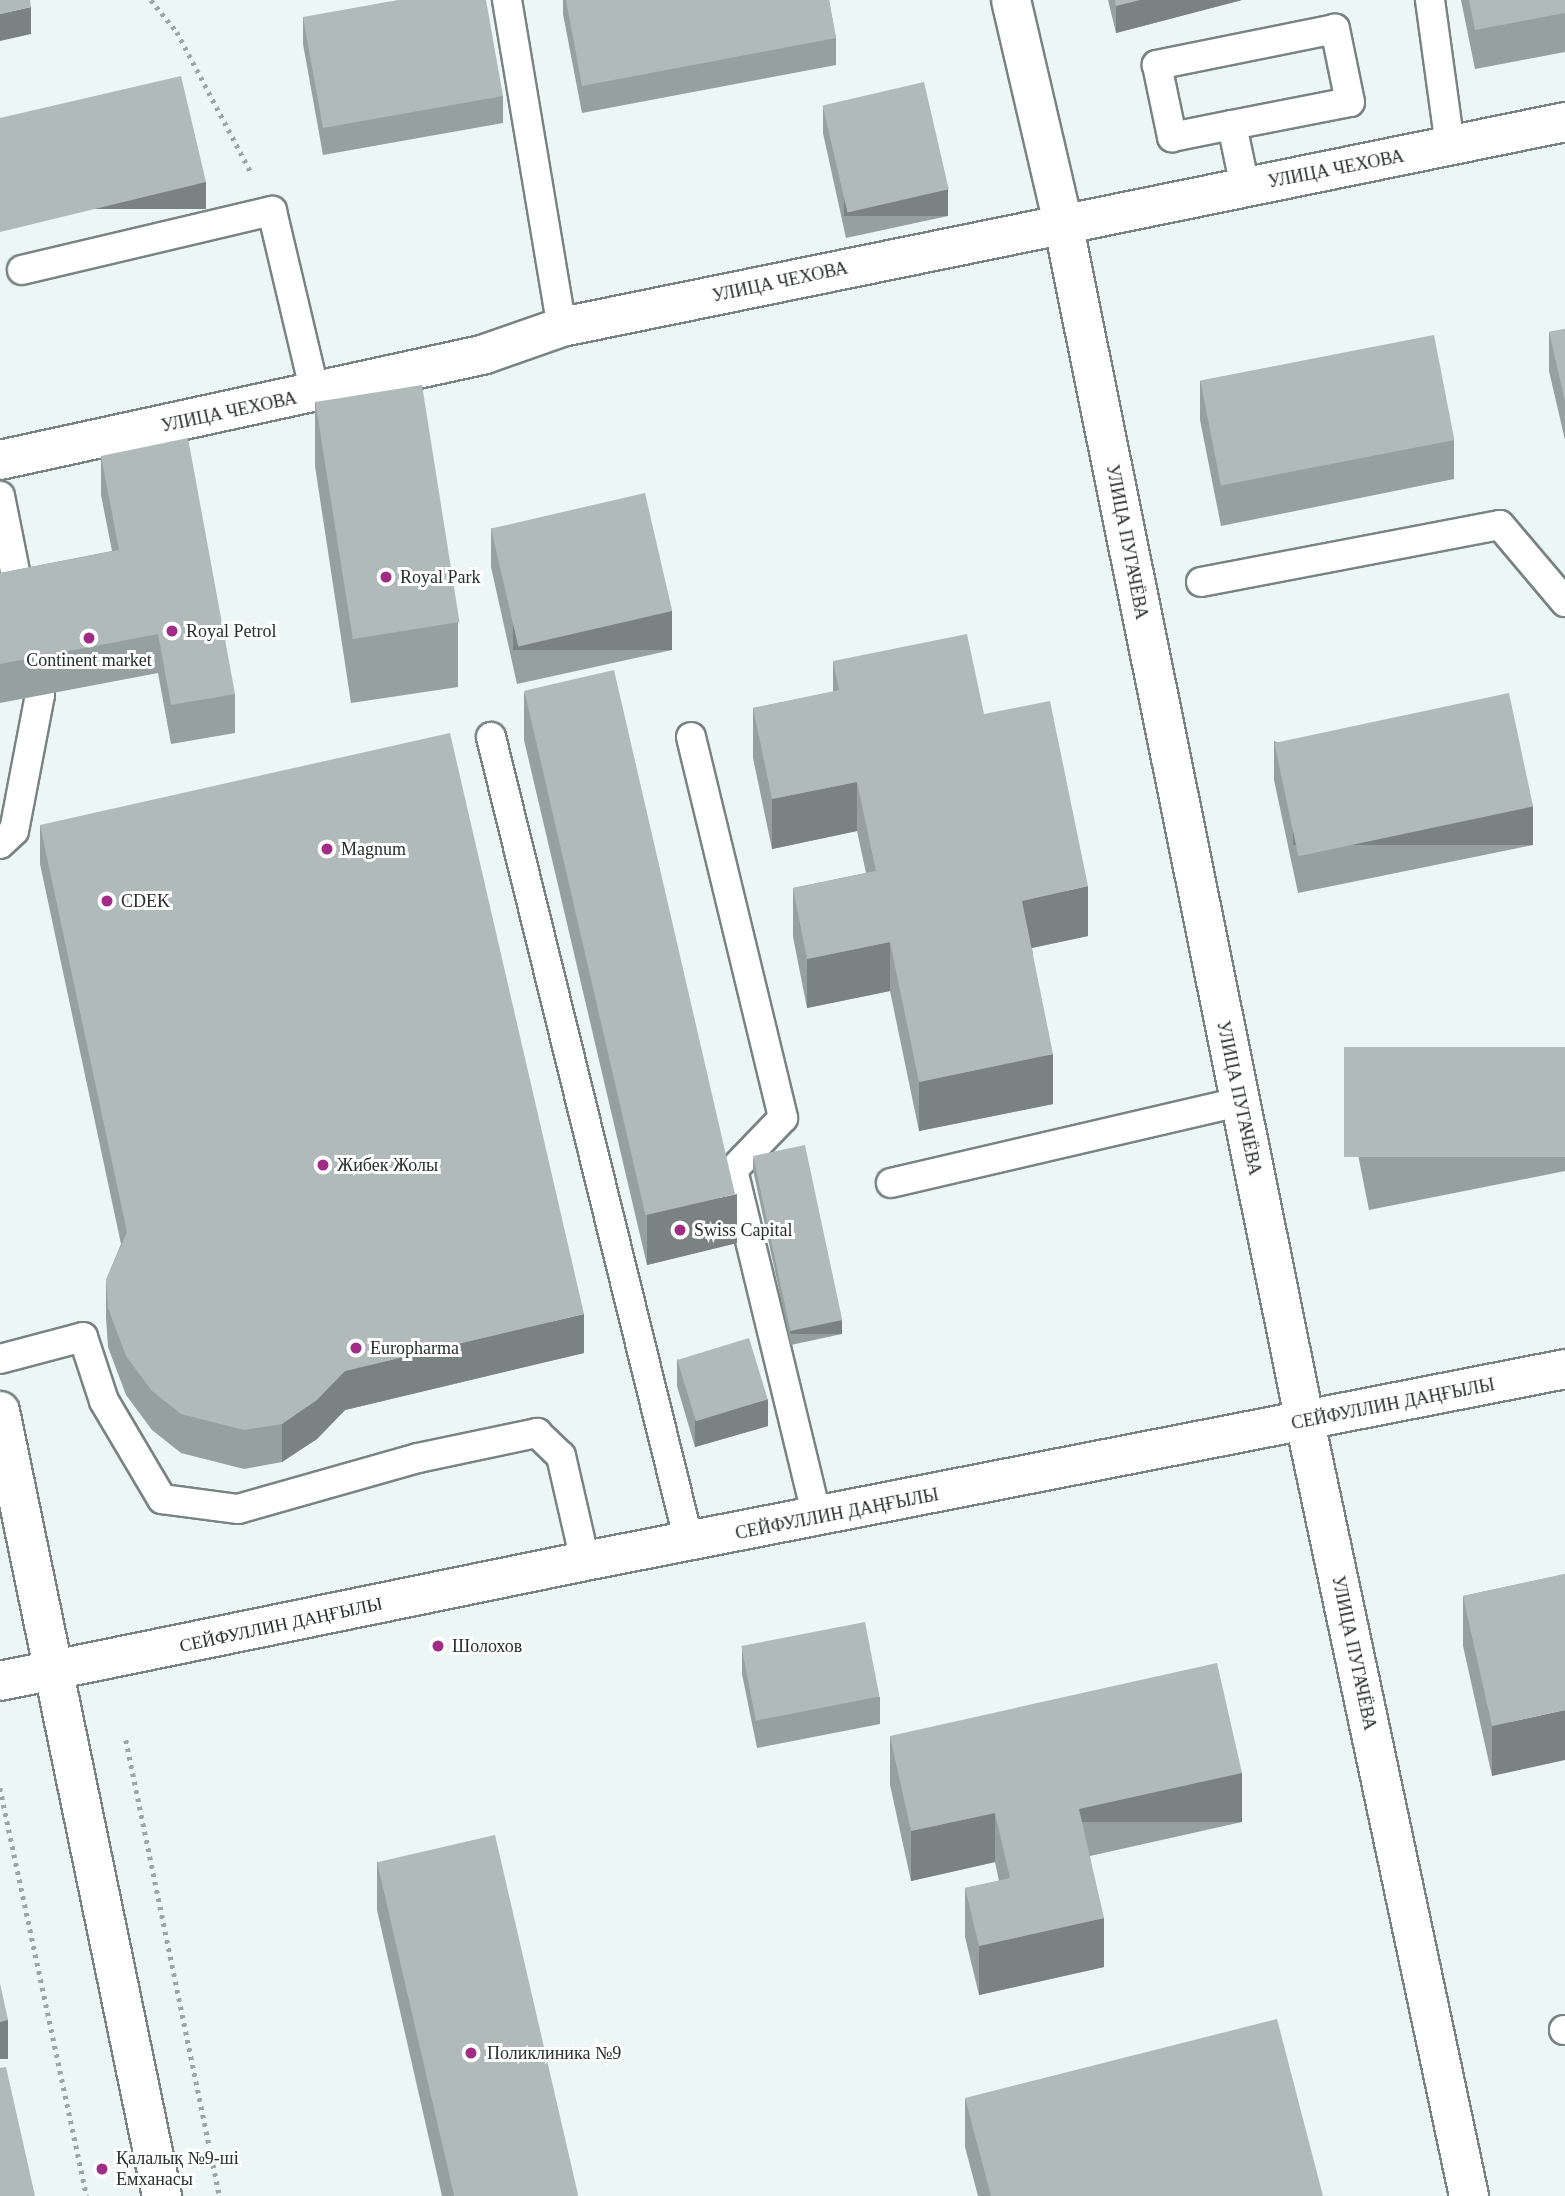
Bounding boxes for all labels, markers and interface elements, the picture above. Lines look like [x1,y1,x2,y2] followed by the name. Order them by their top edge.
[1266,145,1406,193] street label: УЛИЦА ЧЕХОВА
[710,257,850,307] street label: УЛИЦА ЧЕХОВА
[159,387,299,437] street label: УЛИЦА ЧЕХОВА
[1101,463,1153,621] street label: УЛИЦА ПУГАЧЁВА
[400,566,480,588] place label: Royal Park
[378,569,394,585] marker: Royal Park
[186,620,276,642] place label: Royal Petrol
[164,623,180,639] marker: Royal Petrol
[81,630,97,646] marker: Continent market
[26,649,152,671] place label: Continent market
[341,838,406,860] place label: Magnum
[319,841,335,857] marker: Magnum
[121,890,170,912] place label: CDEK
[99,893,115,909] marker: CDEK
[1212,1019,1266,1177] street label: УЛИЦА ПУГАЧЁВА
[337,1154,438,1176] place label: Жибек Жолы
[315,1157,331,1173] marker: Жибек Жолы
[694,1219,793,1241] place label: Swiss Capital
[672,1222,688,1238] marker: Swiss Capital
[370,1337,459,1359] place label: Europharma
[348,1340,364,1356] marker: Europharma
[1289,1374,1497,1434] street label: СЕЙФУЛЛИН ДАҢҒЫЛЫ
[733,1484,941,1544] street label: СЕЙФУЛЛИН ДАҢҒЫЛЫ
[1327,1574,1381,1732] street label: УЛИЦА ПУГАЧЁВА
[178,1593,384,1657] street label: СЕЙФУЛЛИН ДАҢҒЫЛЫ
[452,1635,522,1657] place label: Шолохов
[430,1638,446,1654] marker: Шолохов
[487,2042,621,2064] place label: Поликлиника №9
[461,2043,481,2063] marker: Поликлиника №9
[116,2148,239,2190] place label: Қалалық №9-ші Емханасы
[94,2161,110,2177] marker: Қалалық №9-ші Емханасы

